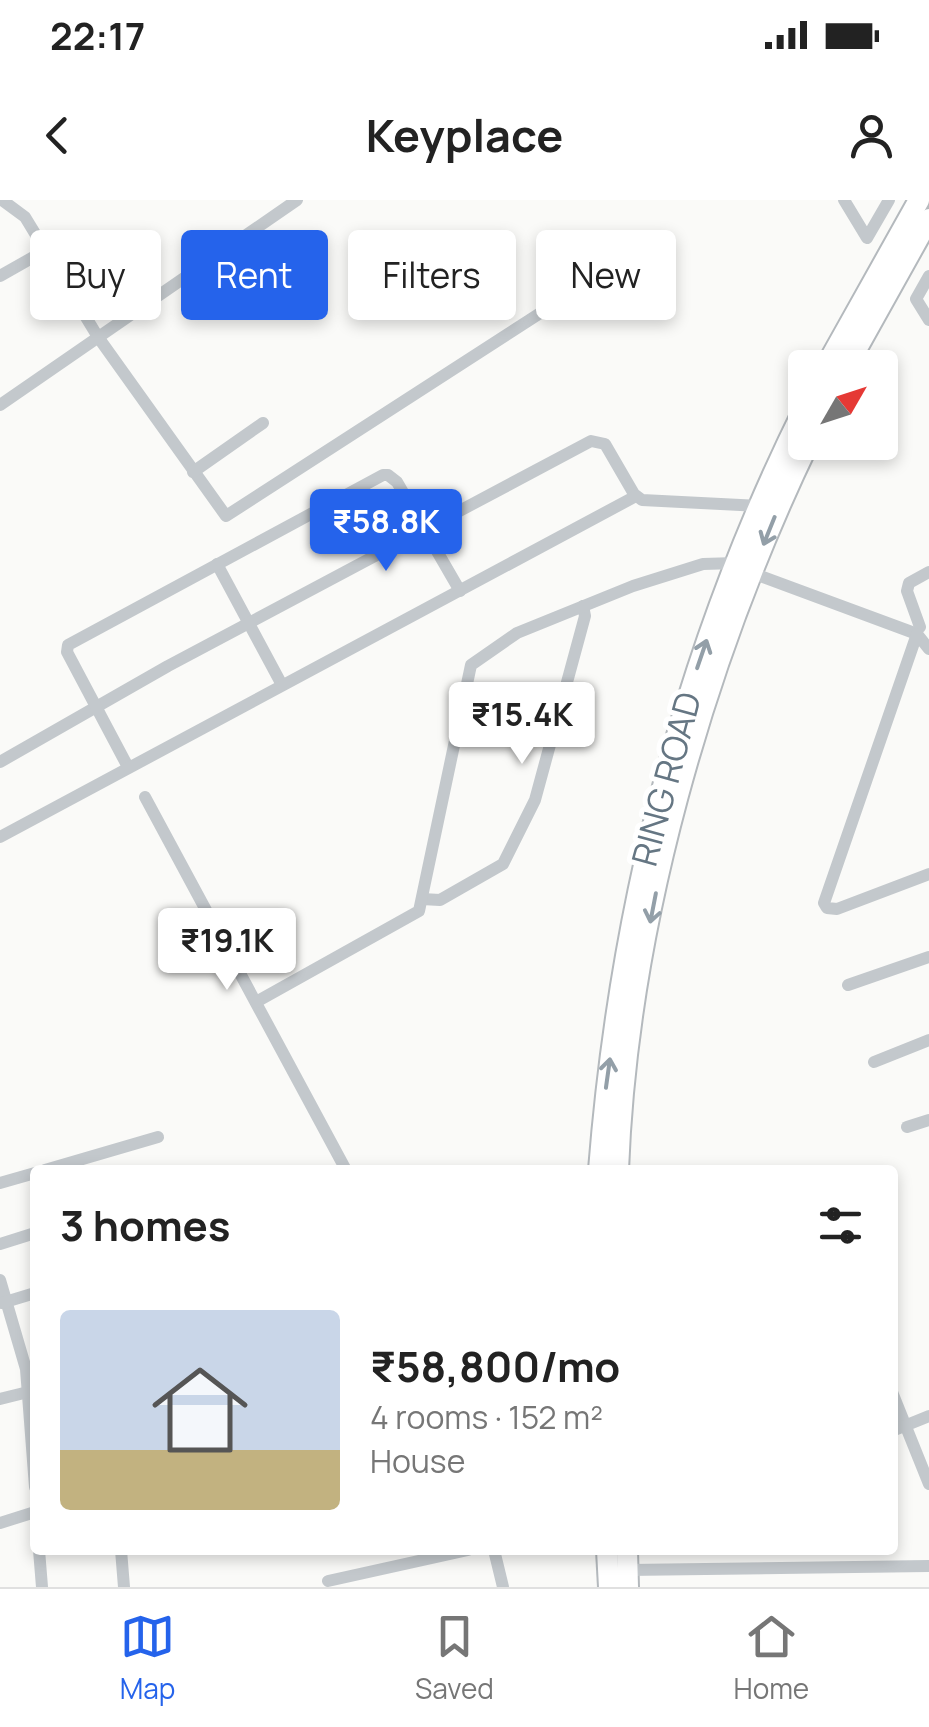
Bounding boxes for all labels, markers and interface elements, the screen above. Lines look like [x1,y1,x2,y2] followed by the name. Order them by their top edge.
[50,9,145,61] text: 22:17
[366,104,563,166] text: Keyplace
[30,108,85,163] icon: back
[844,108,899,163] icon: person
[30,230,161,320] chip: Buy
[181,230,328,320] chip: Rent
[348,230,516,320] chip: Filters
[536,230,676,320] chip: New
[788,350,898,460] north arrow
[788,350,898,460] map controls
[305,489,467,574] pin: ₹58.8K
[332,499,440,543] text: ₹58.8K
[758,516,776,546] one-way arrow
[695,639,713,671] one-way arrow
[441,682,603,767] pin: ₹15.4K
[620,686,712,871] street label: RING ROAD
[471,692,573,736] text: ₹15.4K
[643,891,662,924] one-way arrow
[146,908,308,993] pin: ₹19.1K
[180,918,274,962] text: ₹19.1K
[599,1057,618,1090] one-way arrow
[60,1196,230,1254] text: 3 homes
[813,1198,868,1253] icon: filters
[370,1337,620,1395] text: ₹58,800/mo
[140,1350,260,1470] icon: home
[370,1395,603,1439] text: 4 rooms · 152 m²
[370,1439,465,1483] text: House
[120,1609,175,1707] tab: Map
[415,1609,494,1707] tab: Saved
[733,1609,809,1707] tab: Home

